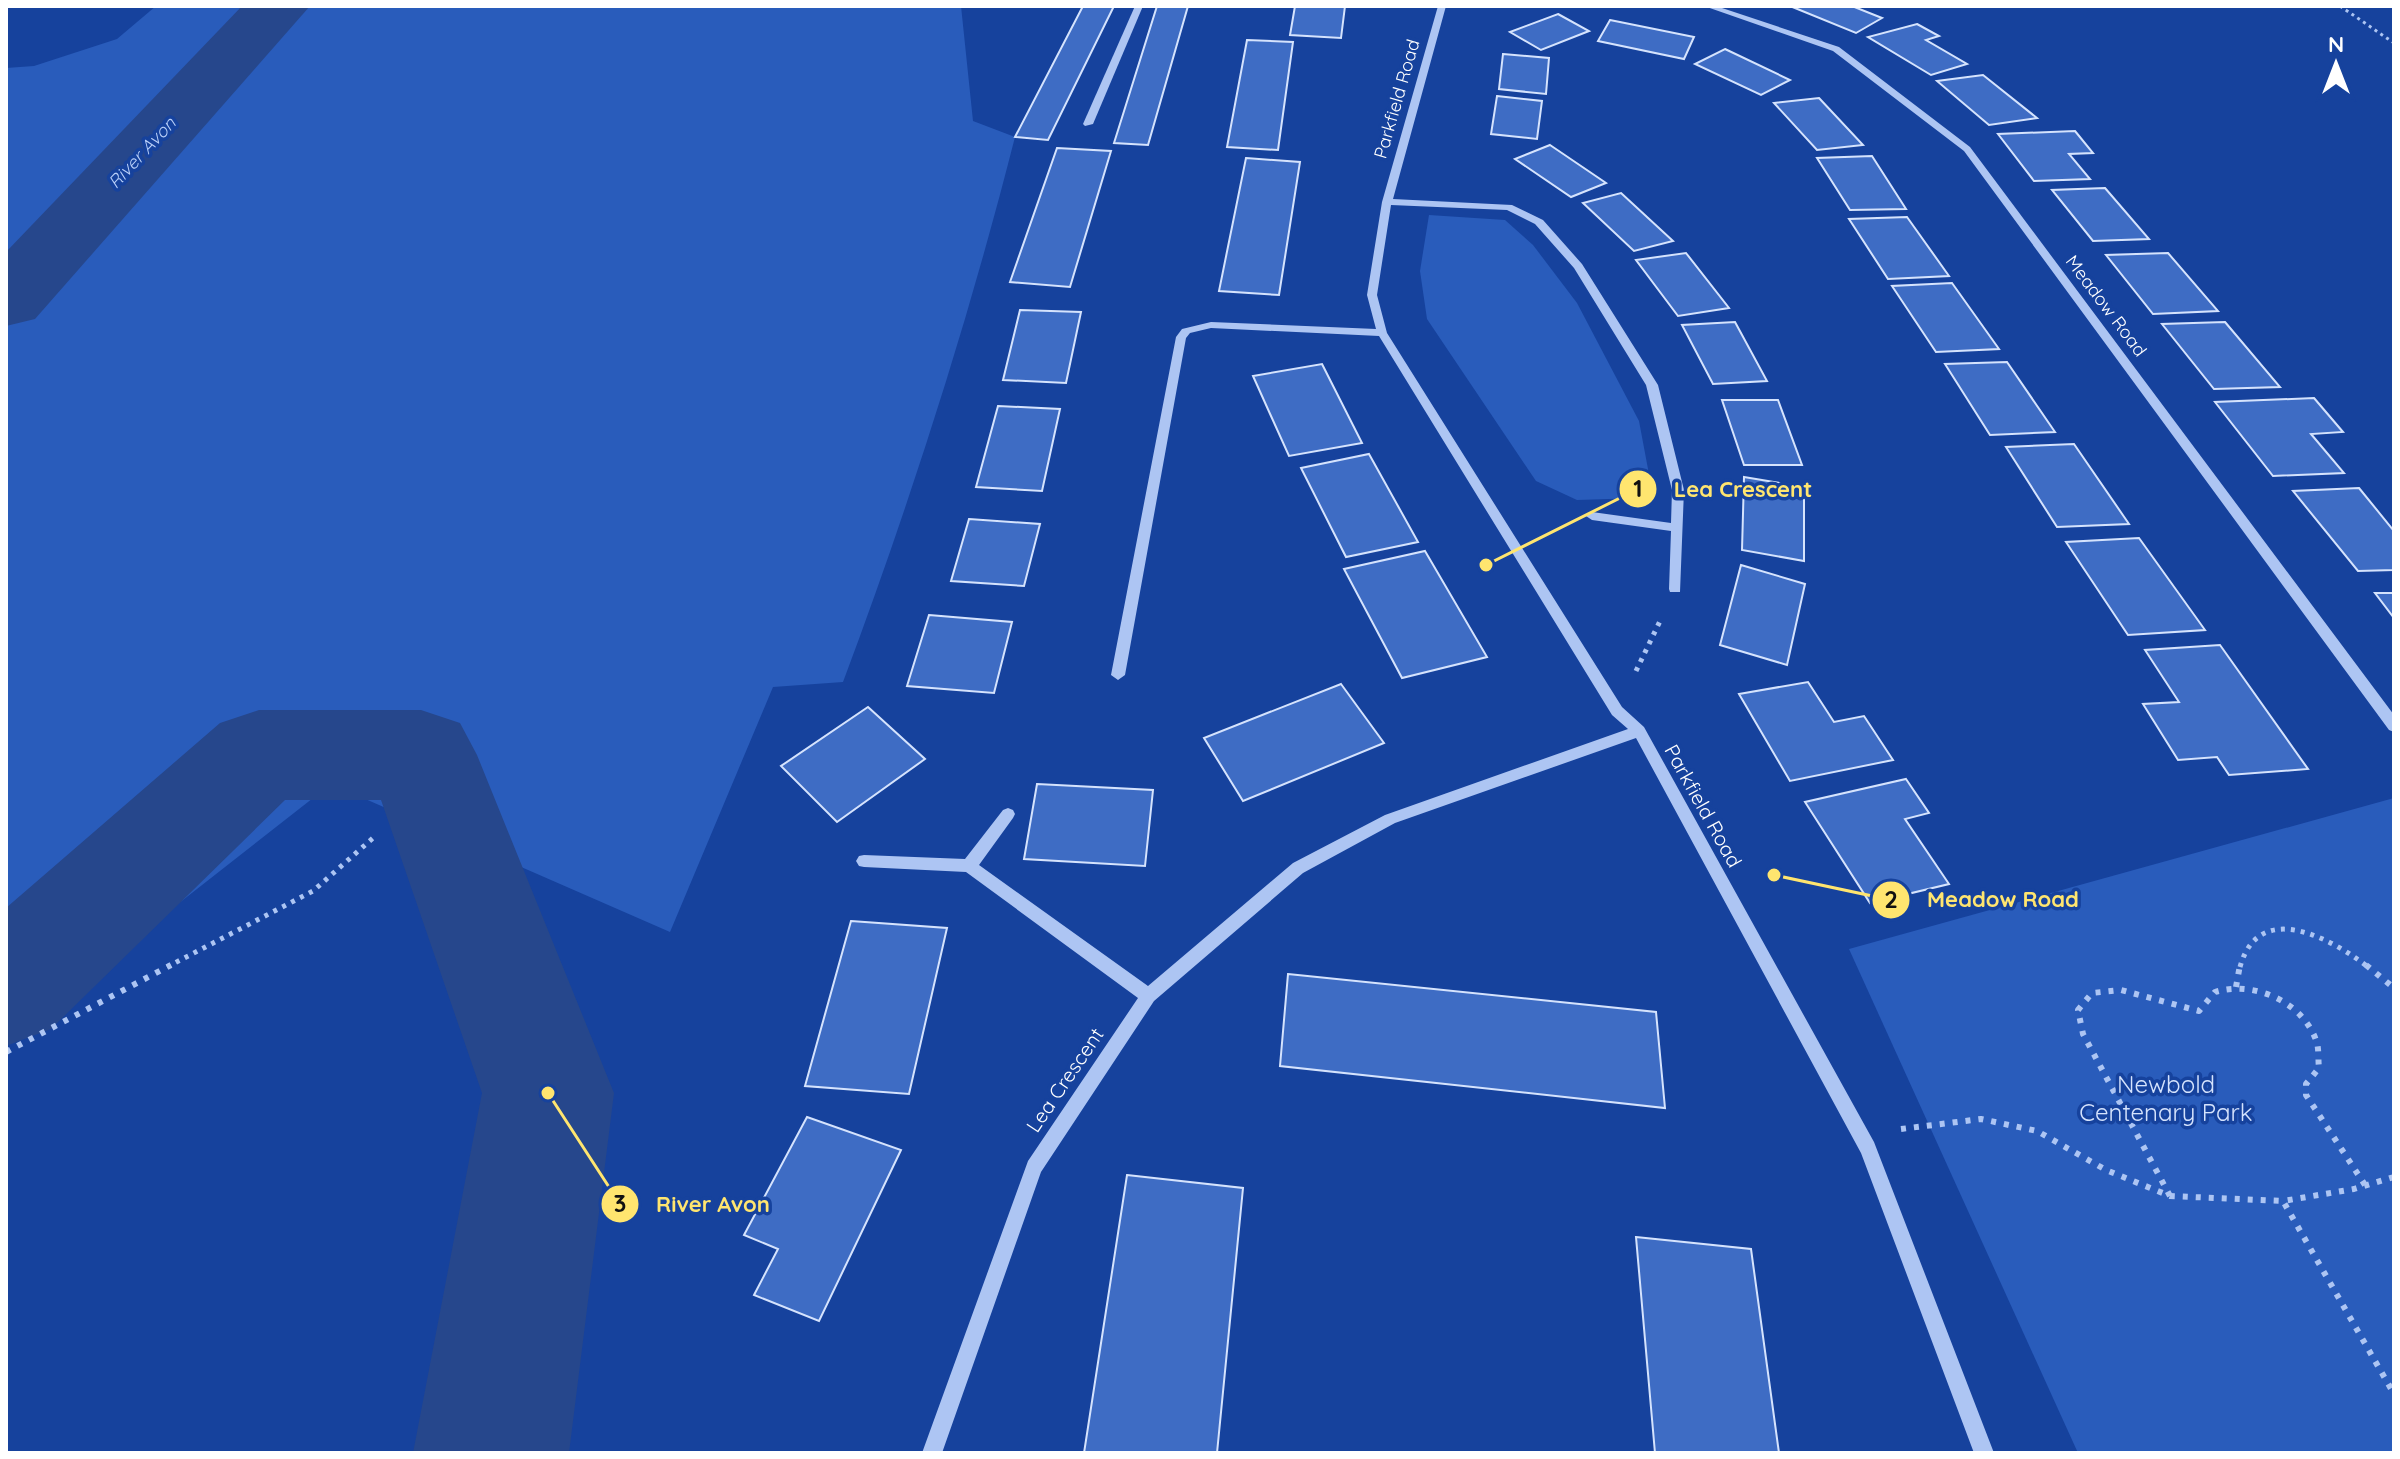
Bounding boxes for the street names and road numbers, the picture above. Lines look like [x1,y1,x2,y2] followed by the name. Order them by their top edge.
[1369,37,1425,161] street label: Parkfield Road
[2061,250,2152,361] street label: Meadow Road
[1659,740,1748,872] street label: Parkfield Road
[1021,1023,1109,1137] street label: Lea Crescent

